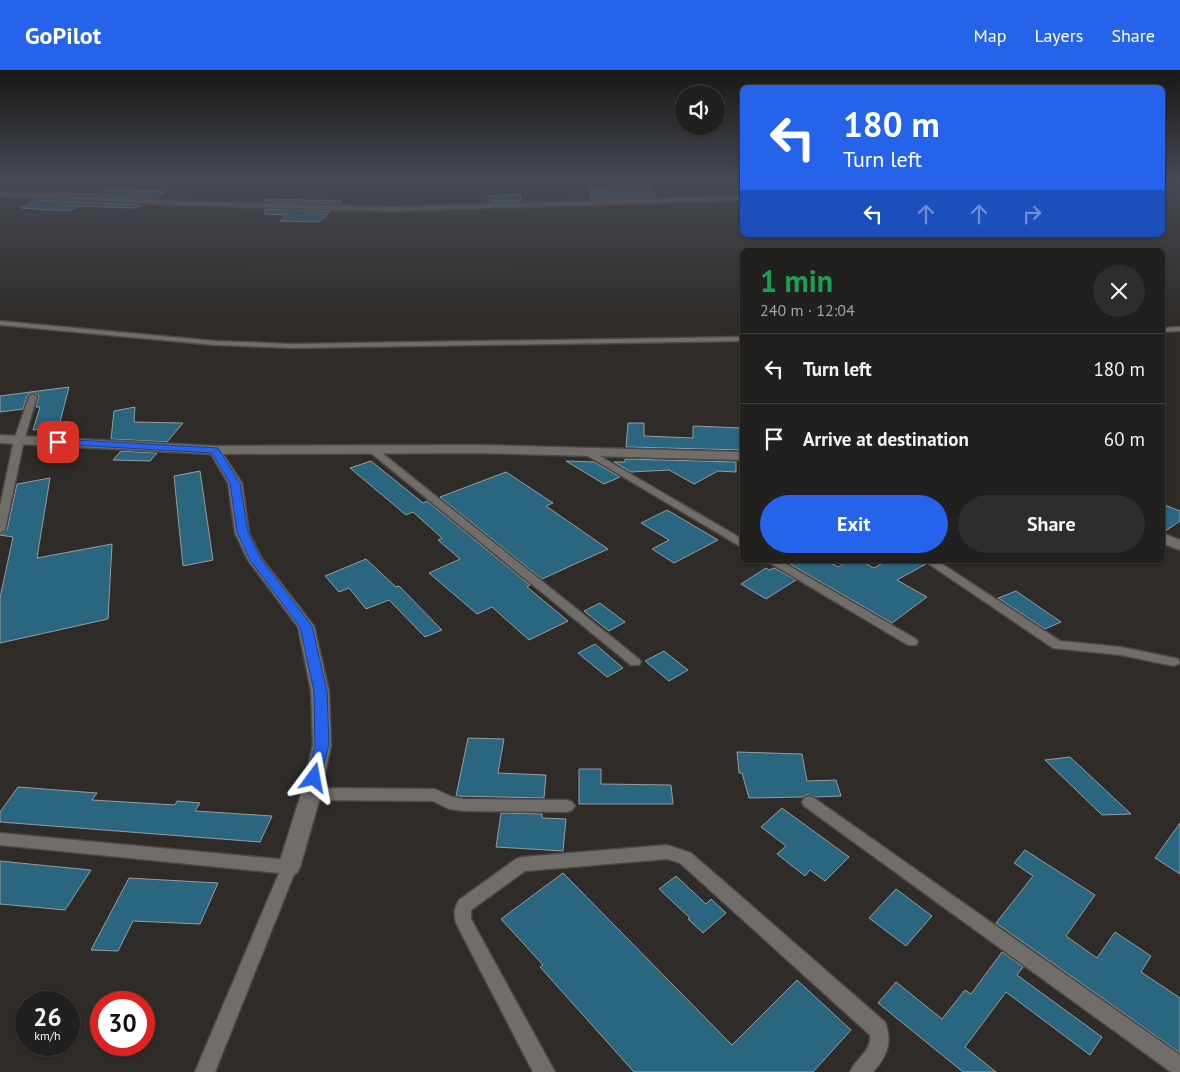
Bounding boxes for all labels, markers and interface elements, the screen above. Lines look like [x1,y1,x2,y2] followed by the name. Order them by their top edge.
[25,20,101,51] text: GoPilot
[974,24,1006,47] text: Map
[1034,24,1083,47] text: Layers
[1111,24,1155,47] text: Share
[675,85,725,135] map controls
[675,85,725,135] button: sound
[843,101,940,147] text: 180 m
[760,105,825,170] icon: left
[843,145,922,173] text: Turn left
[859,200,887,228] icon: left
[912,200,940,228] icon: ahead
[965,200,993,228] icon: ahead
[1018,200,1046,228] icon: right
[760,261,833,300] text: 1 min
[1093,265,1145,317] button: close
[760,300,855,320] text: 240 m · 12:04
[760,355,788,383] icon: left
[803,357,872,381] text: Turn left
[1093,357,1145,381] text: 180 m
[37,421,79,463] pin
[760,425,788,453] icon: arrive
[803,427,969,451] text: Arrive at destination
[1104,427,1145,451] text: 60 m
[44,428,72,456] icon: arrive
[760,495,948,553] button: Exit
[958,495,1145,553] button: Share
[287,751,339,803] position arrow
[90,991,155,1056] speed limit sign: 30
[33,1001,62,1033] text: 26
[34,1028,61,1043] text: km/h

